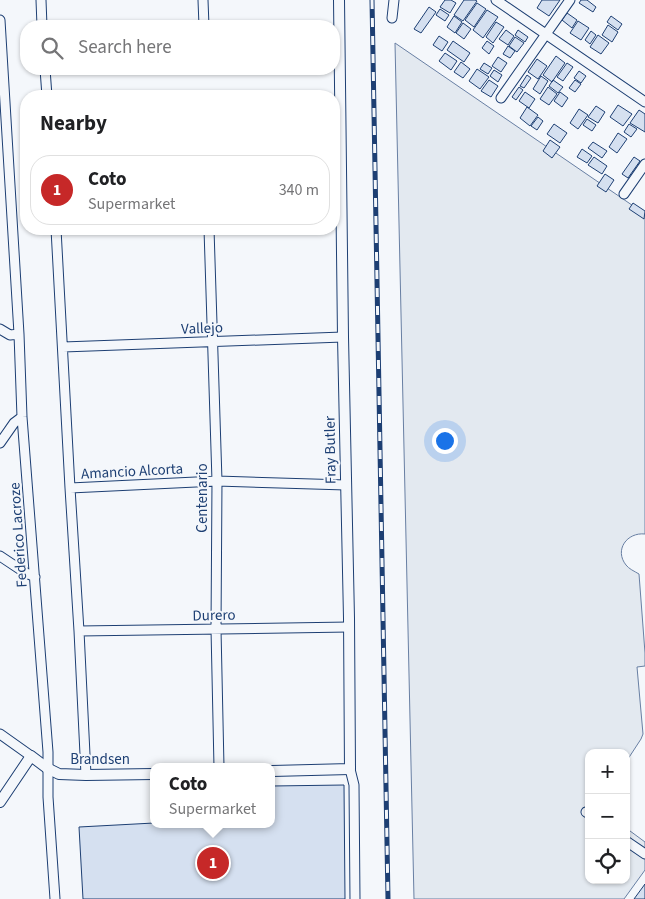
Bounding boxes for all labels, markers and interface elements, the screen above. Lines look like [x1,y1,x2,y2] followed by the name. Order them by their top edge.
[20,20,340,75] search box
[38,34,66,62] icon: search
[78,34,172,61] text: Search here
[40,108,107,138] text: Nearby
[88,166,127,193] text: Coto
[53,179,61,201] text: 1
[279,179,319,201] text: 340 m
[88,193,175,215] text: Supermarket
[181,317,223,340] street label: Vallejo
[319,415,342,484] street label: Fray Butler
[432,428,458,454] your location
[80,458,184,485] street label: Amancio Alcorta
[192,463,213,533] street label: Centenario
[4,482,33,588] street label: Federico Lacroze
[192,605,236,626] street label: Durero
[70,749,130,770] street label: Brandsen
[585,749,630,884] map controls
[585,749,630,794] button: +
[150,763,275,828] popup
[169,771,207,798] text: Coto
[585,794,630,839] button: −
[169,798,256,820] text: Supermarket
[585,839,630,884] button: locate
[197,844,229,882] pin: 1

